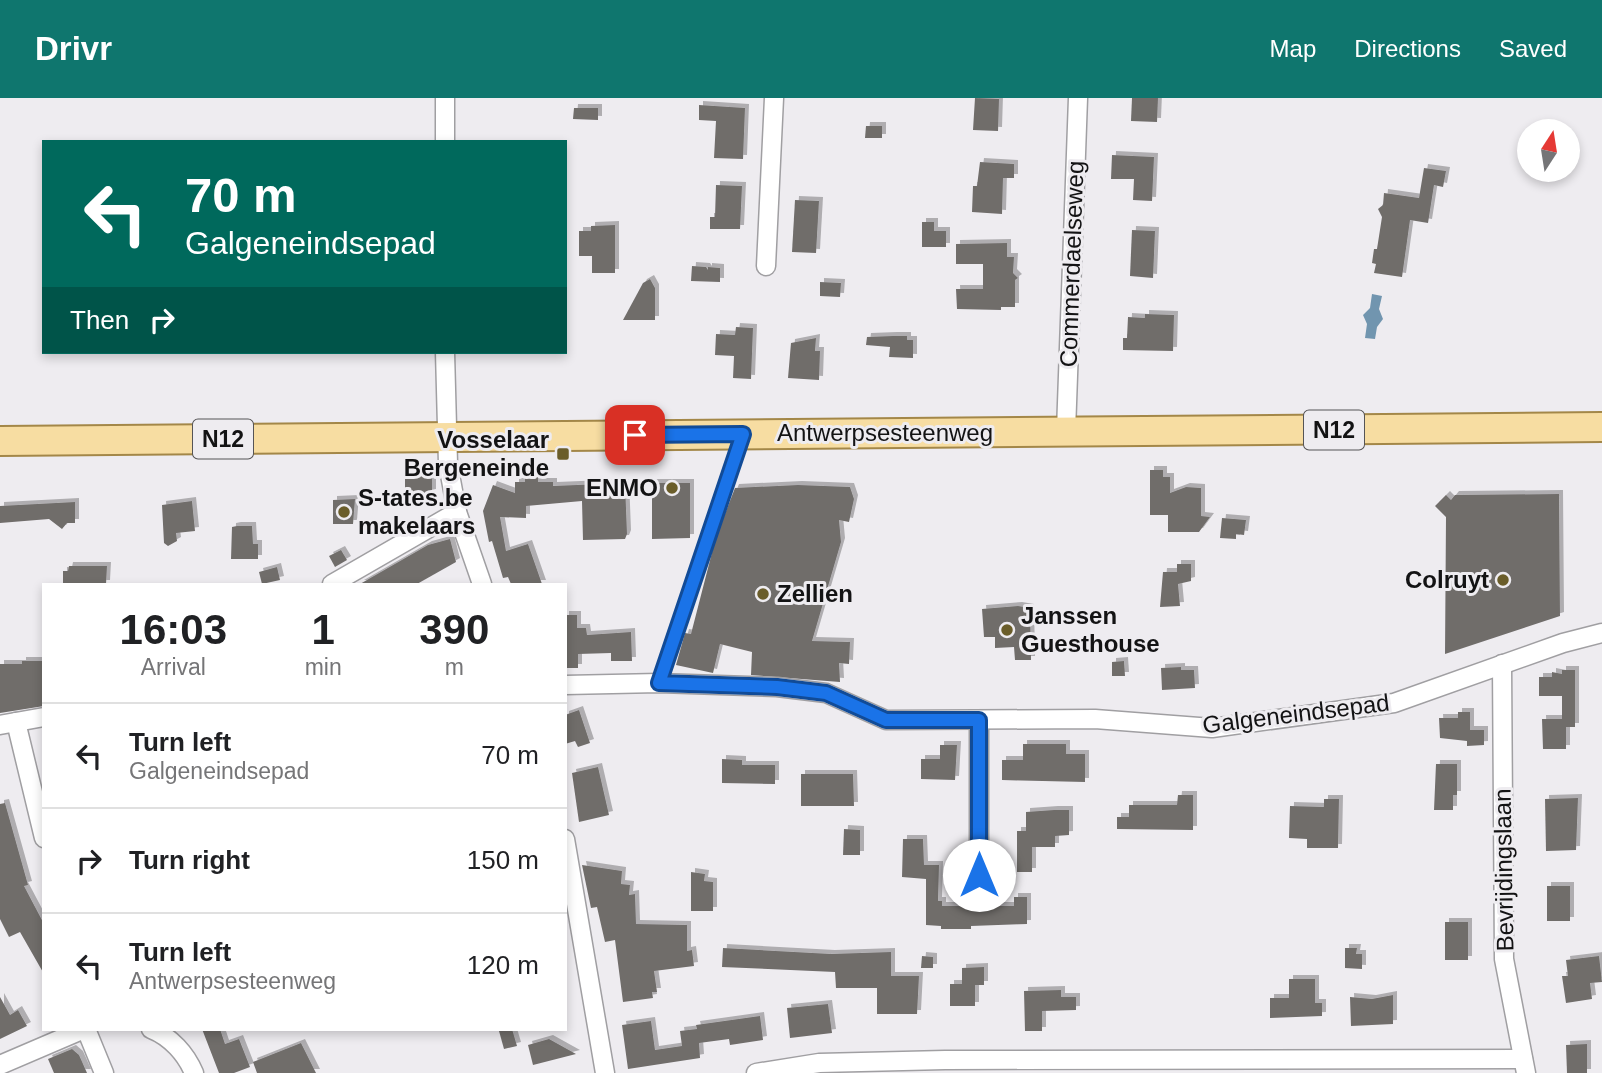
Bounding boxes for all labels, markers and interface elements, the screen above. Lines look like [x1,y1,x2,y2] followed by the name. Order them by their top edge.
[35,30,112,67] text: Drivr
[1270,35,1316,62] text: Map
[1354,35,1461,62] text: Directions
[1499,35,1567,62] text: Saved
[1517,119,1580,182] north arrow
[1517,119,1580,182] map controls
[1054,160,1089,368] street label: Commerdaelseweg
[70,168,161,259] icon: left
[185,168,297,222] text: 70 m
[185,225,436,261] text: Galgeneindsepad
[143,301,181,339] icon: right
[70,305,129,335] text: Then
[605,405,665,465] pin
[1304,410,1364,450] road number: N12
[616,416,654,454] icon: arrive
[777,419,993,446] street label: Antwerpsesteenweg
[193,420,253,458] road number: N12
[404,426,549,481] place label: Vosselaar Bergeneinde
[555,446,571,462] marker: Vosselaar Bergeneinde
[586,474,658,501] place label: ENMO
[664,480,680,496] marker: ENMO
[358,484,475,539] place label: S-tates.be makelaars
[336,504,352,520] marker: S-tates.be makelaars
[1405,566,1489,593] place label: Colruyt
[1495,572,1511,588] marker: Colruyt
[777,580,853,607] place label: Zellien
[755,586,771,602] marker: Zellien
[1021,602,1160,657] place label: Janssen Guesthouse
[120,606,227,653] text: 16:03
[311,606,335,653] text: 1
[419,606,489,653] text: 390
[999,622,1015,638] marker: Janssen Guesthouse
[141,654,206,680] text: Arrival
[305,654,342,680] text: min
[445,654,464,680] text: m
[1201,689,1391,738] street label: Galgeneindsepad
[129,727,231,757] text: Turn left
[70,737,108,775] icon: left
[481,740,539,770] text: 70 m
[129,758,309,784] text: Galgeneindsepad
[1489,788,1518,952] street label: Bevrijdingslaan
[942,838,1016,912] position arrow
[70,842,108,880] icon: right
[129,845,250,875] text: Turn right
[467,845,539,875] text: 150 m
[129,937,231,967] text: Turn left
[70,947,108,985] icon: left
[467,950,539,980] text: 120 m
[129,968,336,994] text: Antwerpsesteenweg

